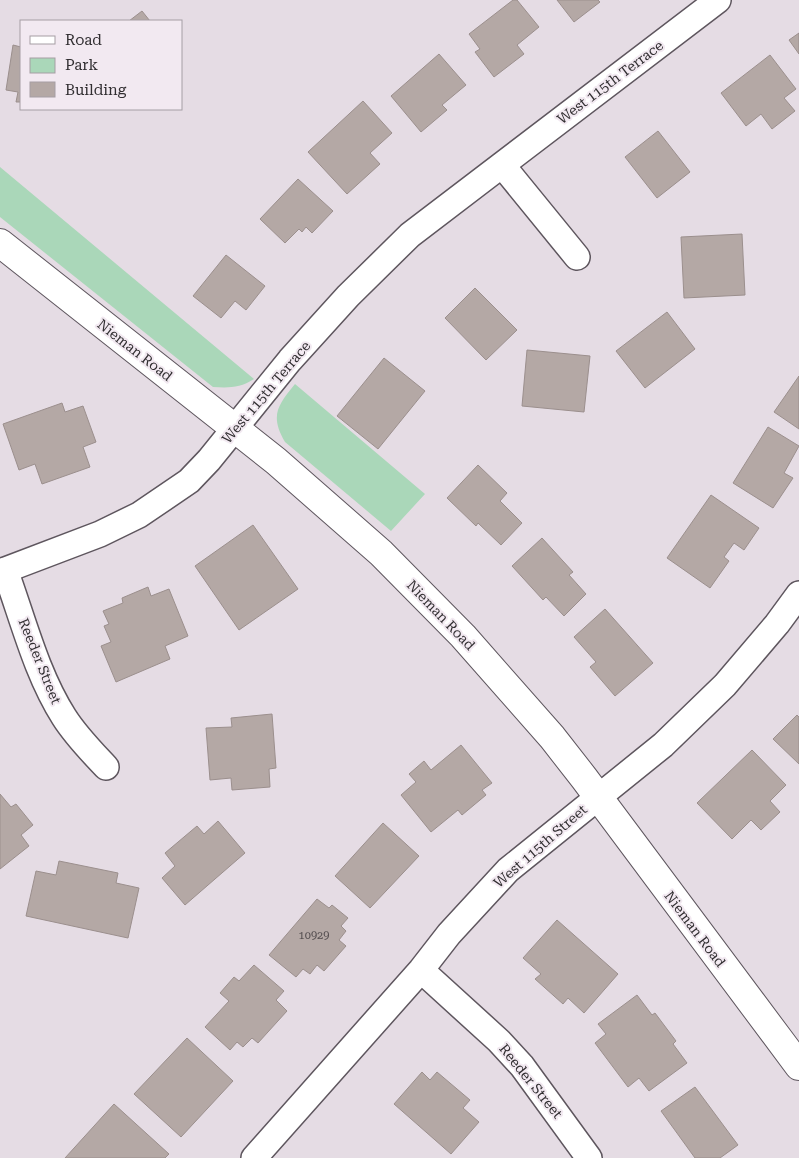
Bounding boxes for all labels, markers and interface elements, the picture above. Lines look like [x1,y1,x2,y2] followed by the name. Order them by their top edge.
[20,20,182,110] legend
[65,31,102,49] text: Road
[554,37,666,127] street label: West 115th Terrace
[65,56,99,74] text: Park
[65,81,127,99] text: Building
[94,316,176,384] street label: Nieman Road
[219,337,314,446] street label: West 115th Terrace
[404,577,478,653] street label: Nieman Road
[16,616,64,706] street label: Reeder Street
[490,801,590,891] street label: West 115th Street
[661,888,729,970] street label: Nieman Road
[299,929,329,942] house number: 10929
[496,1041,566,1121] street label: Reeder Street

